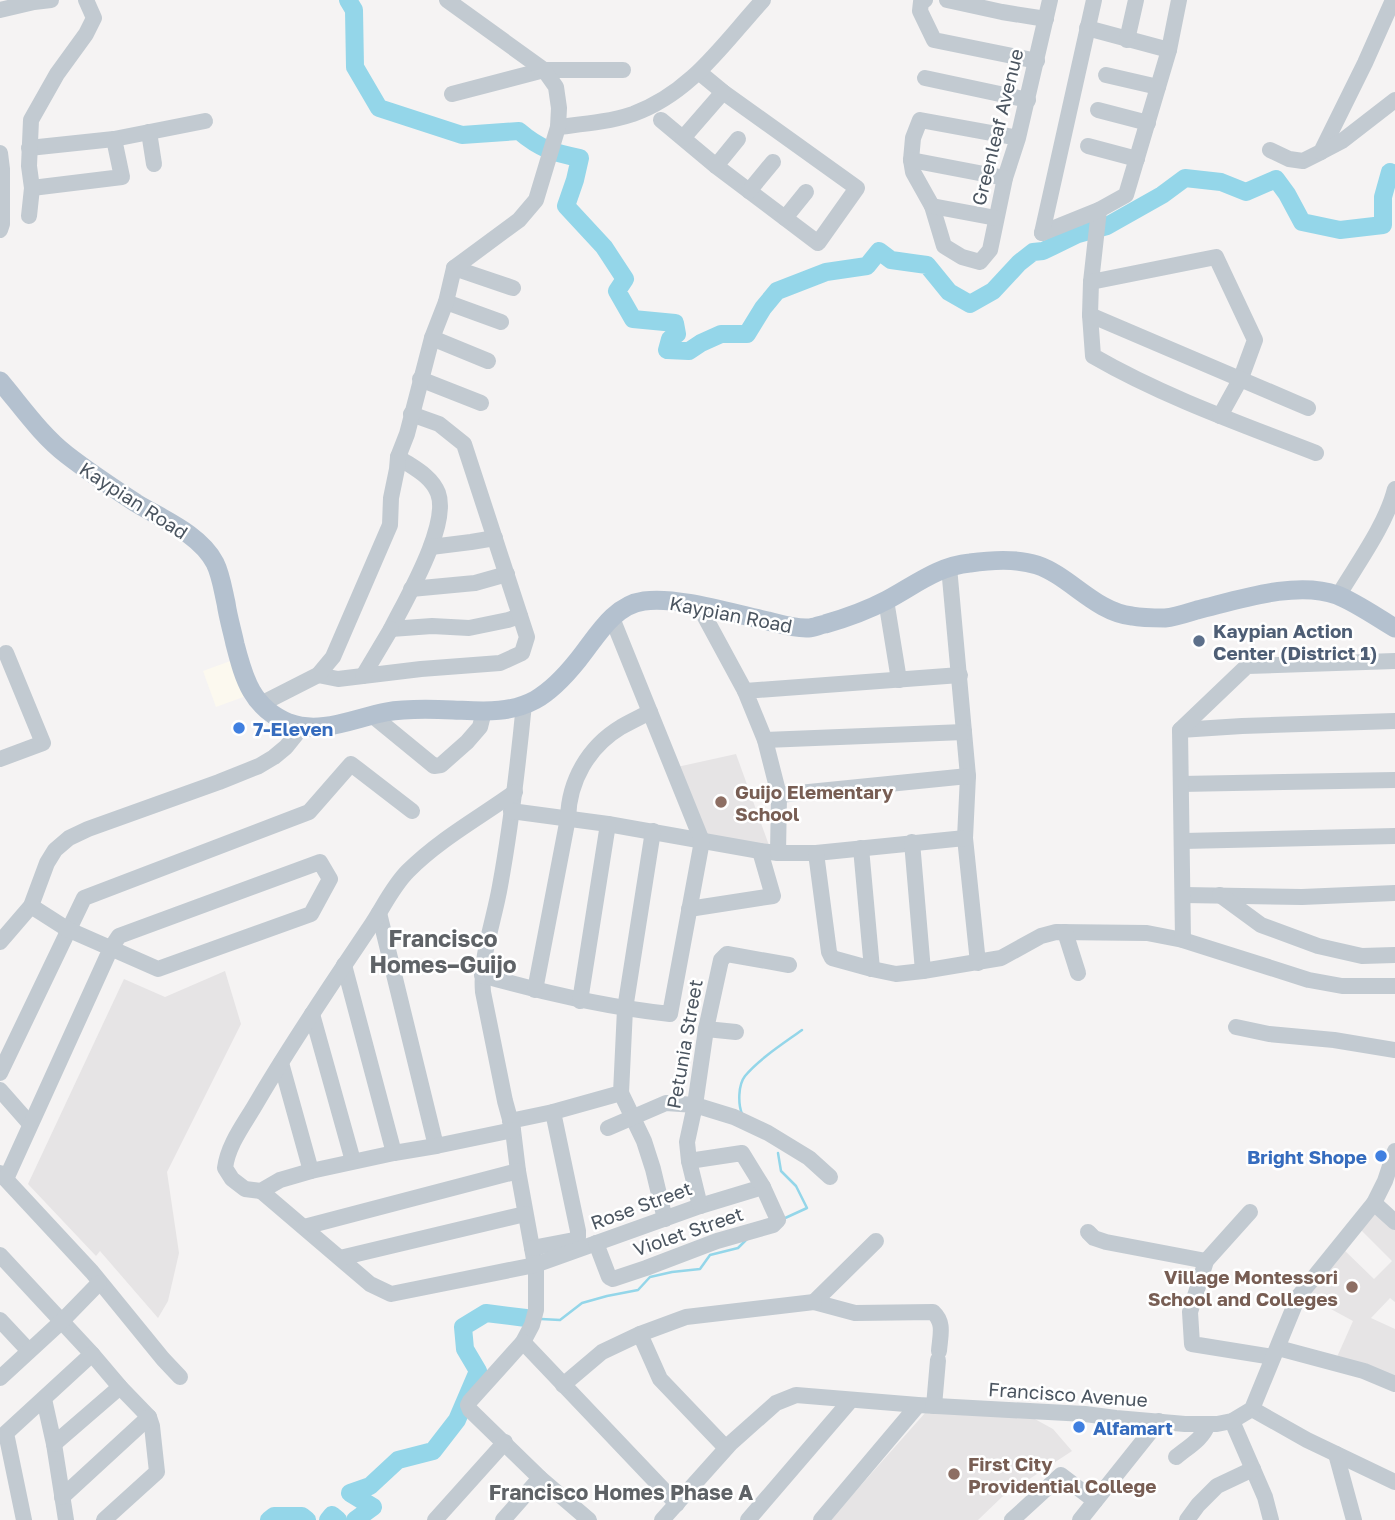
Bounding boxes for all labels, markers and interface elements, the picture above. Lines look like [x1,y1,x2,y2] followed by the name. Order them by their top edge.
[966,46,1028,208] street label: Greenleaf Avenue
[76,456,192,544] street label: Kaypian Road
[668,591,794,637] street label: Kaypian Road
[1213,619,1377,664] place label: Kaypian Action Center (District 1)
[1191,633,1207,649] marker: Kaypian Action Center (District 1)
[253,717,333,740] place label: 7-Eleven
[231,720,247,736] marker: 7-Eleven
[735,780,894,825] place label: Guijo Elementary School
[713,794,729,810] marker: Guijo Elementary School
[369,924,517,978] district label: Francisco Homes–Guijo
[661,978,707,1110] street label: Petunia Street
[1247,1145,1367,1168] place label: Bright Shope
[1373,1148,1389,1164] marker: Bright Shope
[587,1176,695,1234] street label: Rose Street
[630,1201,746,1261] street label: Violet Street
[1148,1265,1338,1310] place label: Village Montessori School and Colleges
[1344,1279,1360,1295] marker: Village Montessori School and Colleges
[987,1377,1149,1411] street label: Francisco Avenue
[1093,1416,1173,1439] place label: Alfamart
[1071,1419,1087,1435] marker: Alfamart
[968,1452,1156,1497] place label: First City Providential College
[946,1466,962,1482] marker: First City Providential College
[489,1479,753,1505] district label: Francisco Homes Phase A

